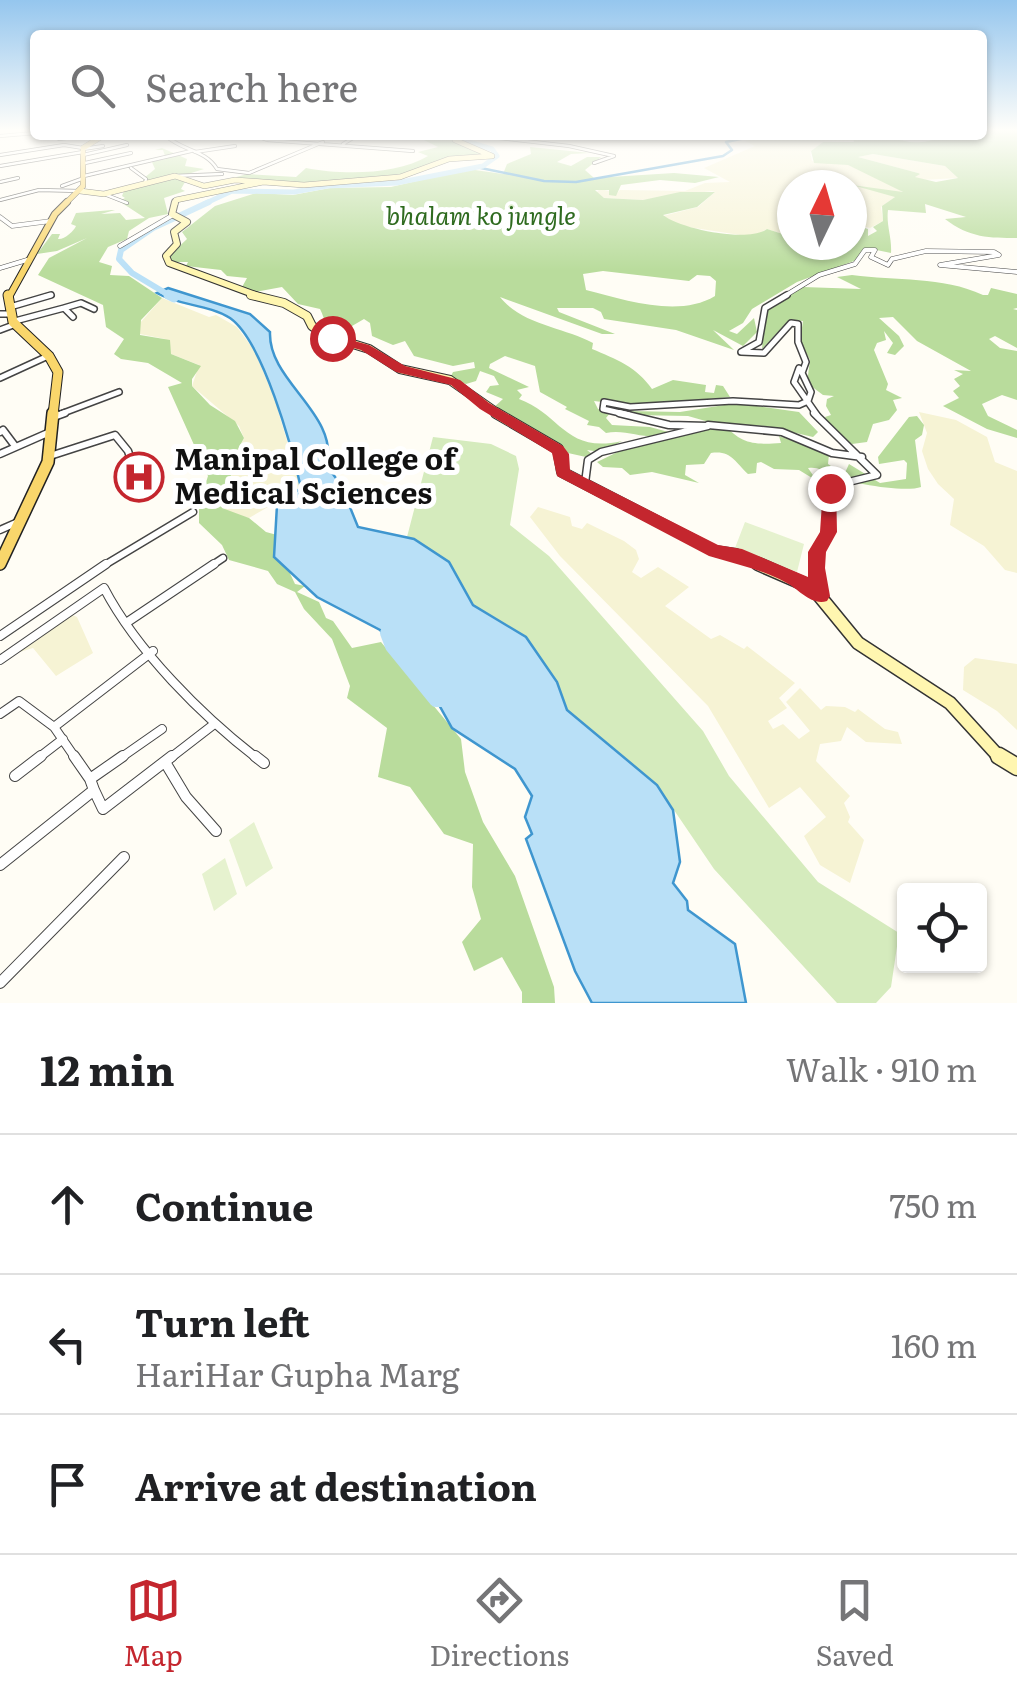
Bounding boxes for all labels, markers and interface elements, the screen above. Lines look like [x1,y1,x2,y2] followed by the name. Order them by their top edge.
[30,30,987,140] search box
[145,57,358,114] text: Search here
[65,58,120,113] icon: search
[777,170,867,260] north arrow
[386,196,576,233] park label: bhalam ko jungle
[310,316,356,362] route start
[174,435,459,513] place label: Manipal College of Medical Sciences
[113,451,165,503] hospital icon: Manipal College of Medical Sciences
[808,466,854,512] route end
[897,883,987,973] map controls
[897,883,987,973] button: locate
[40,1037,175,1099] text: 12 min
[786,1044,977,1092] text: Walk · 910 m
[135,1176,313,1233] text: Continue
[40,1177,95,1232] icon: ahead
[889,1180,977,1228] text: 750 m
[135,1292,310,1349] text: Turn left
[40,1317,95,1372] icon: left
[891,1320,977,1368] text: 160 m
[135,1349,460,1397] text: HariHar Gupha Marg
[135,1456,537,1513] text: Arrive at destination
[40,1457,95,1512] icon: arrive
[123,1573,183,1675] tab: Map
[429,1573,569,1675] tab: Directions
[816,1573,894,1675] tab: Saved

